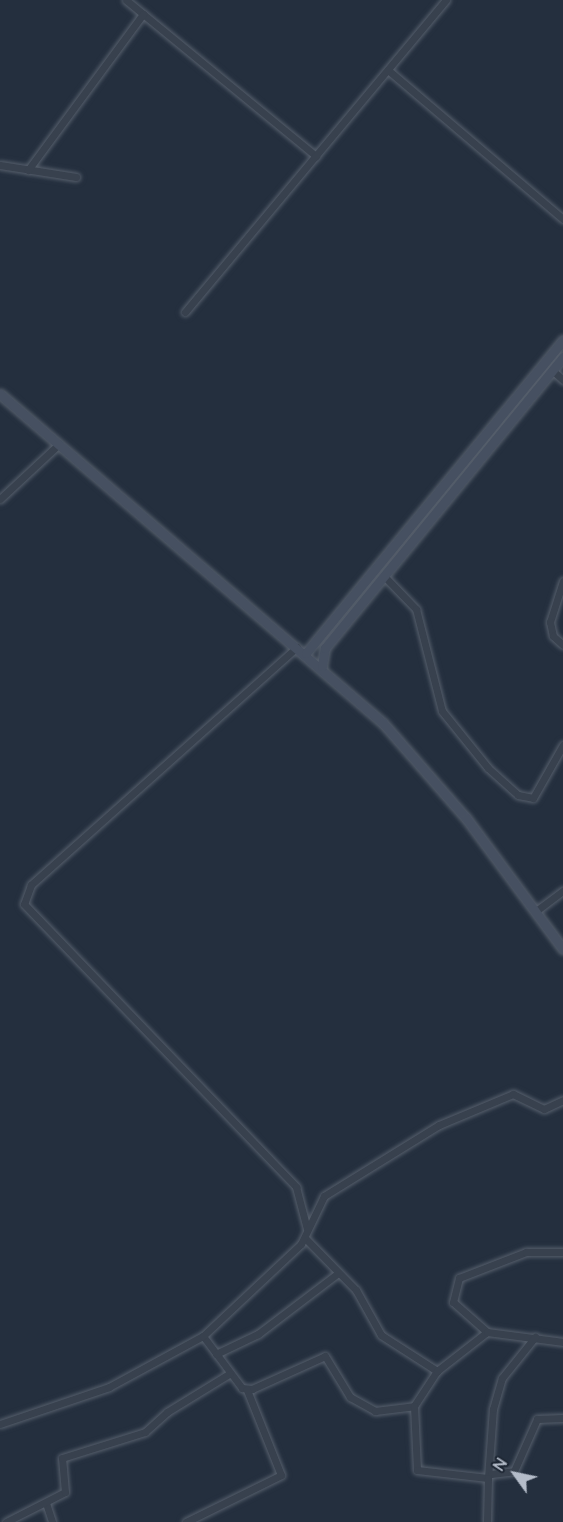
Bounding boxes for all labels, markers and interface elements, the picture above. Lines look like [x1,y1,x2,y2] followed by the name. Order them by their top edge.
[485,1444,545,1504] north arrow
[488,1454,511,1475] text: N

